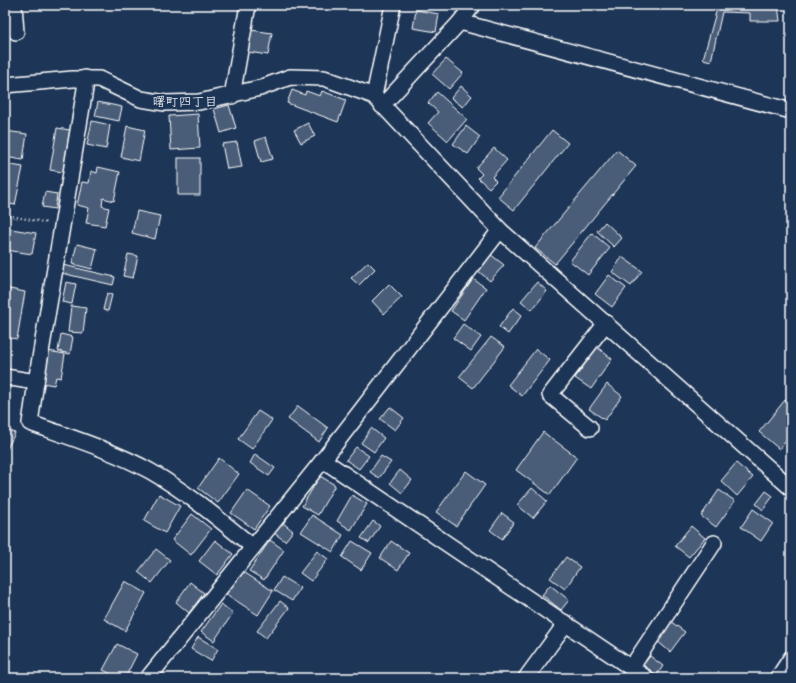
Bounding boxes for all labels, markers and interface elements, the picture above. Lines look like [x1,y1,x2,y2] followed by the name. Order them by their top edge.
[152,94,218,109] district label: 曙町四丁目

